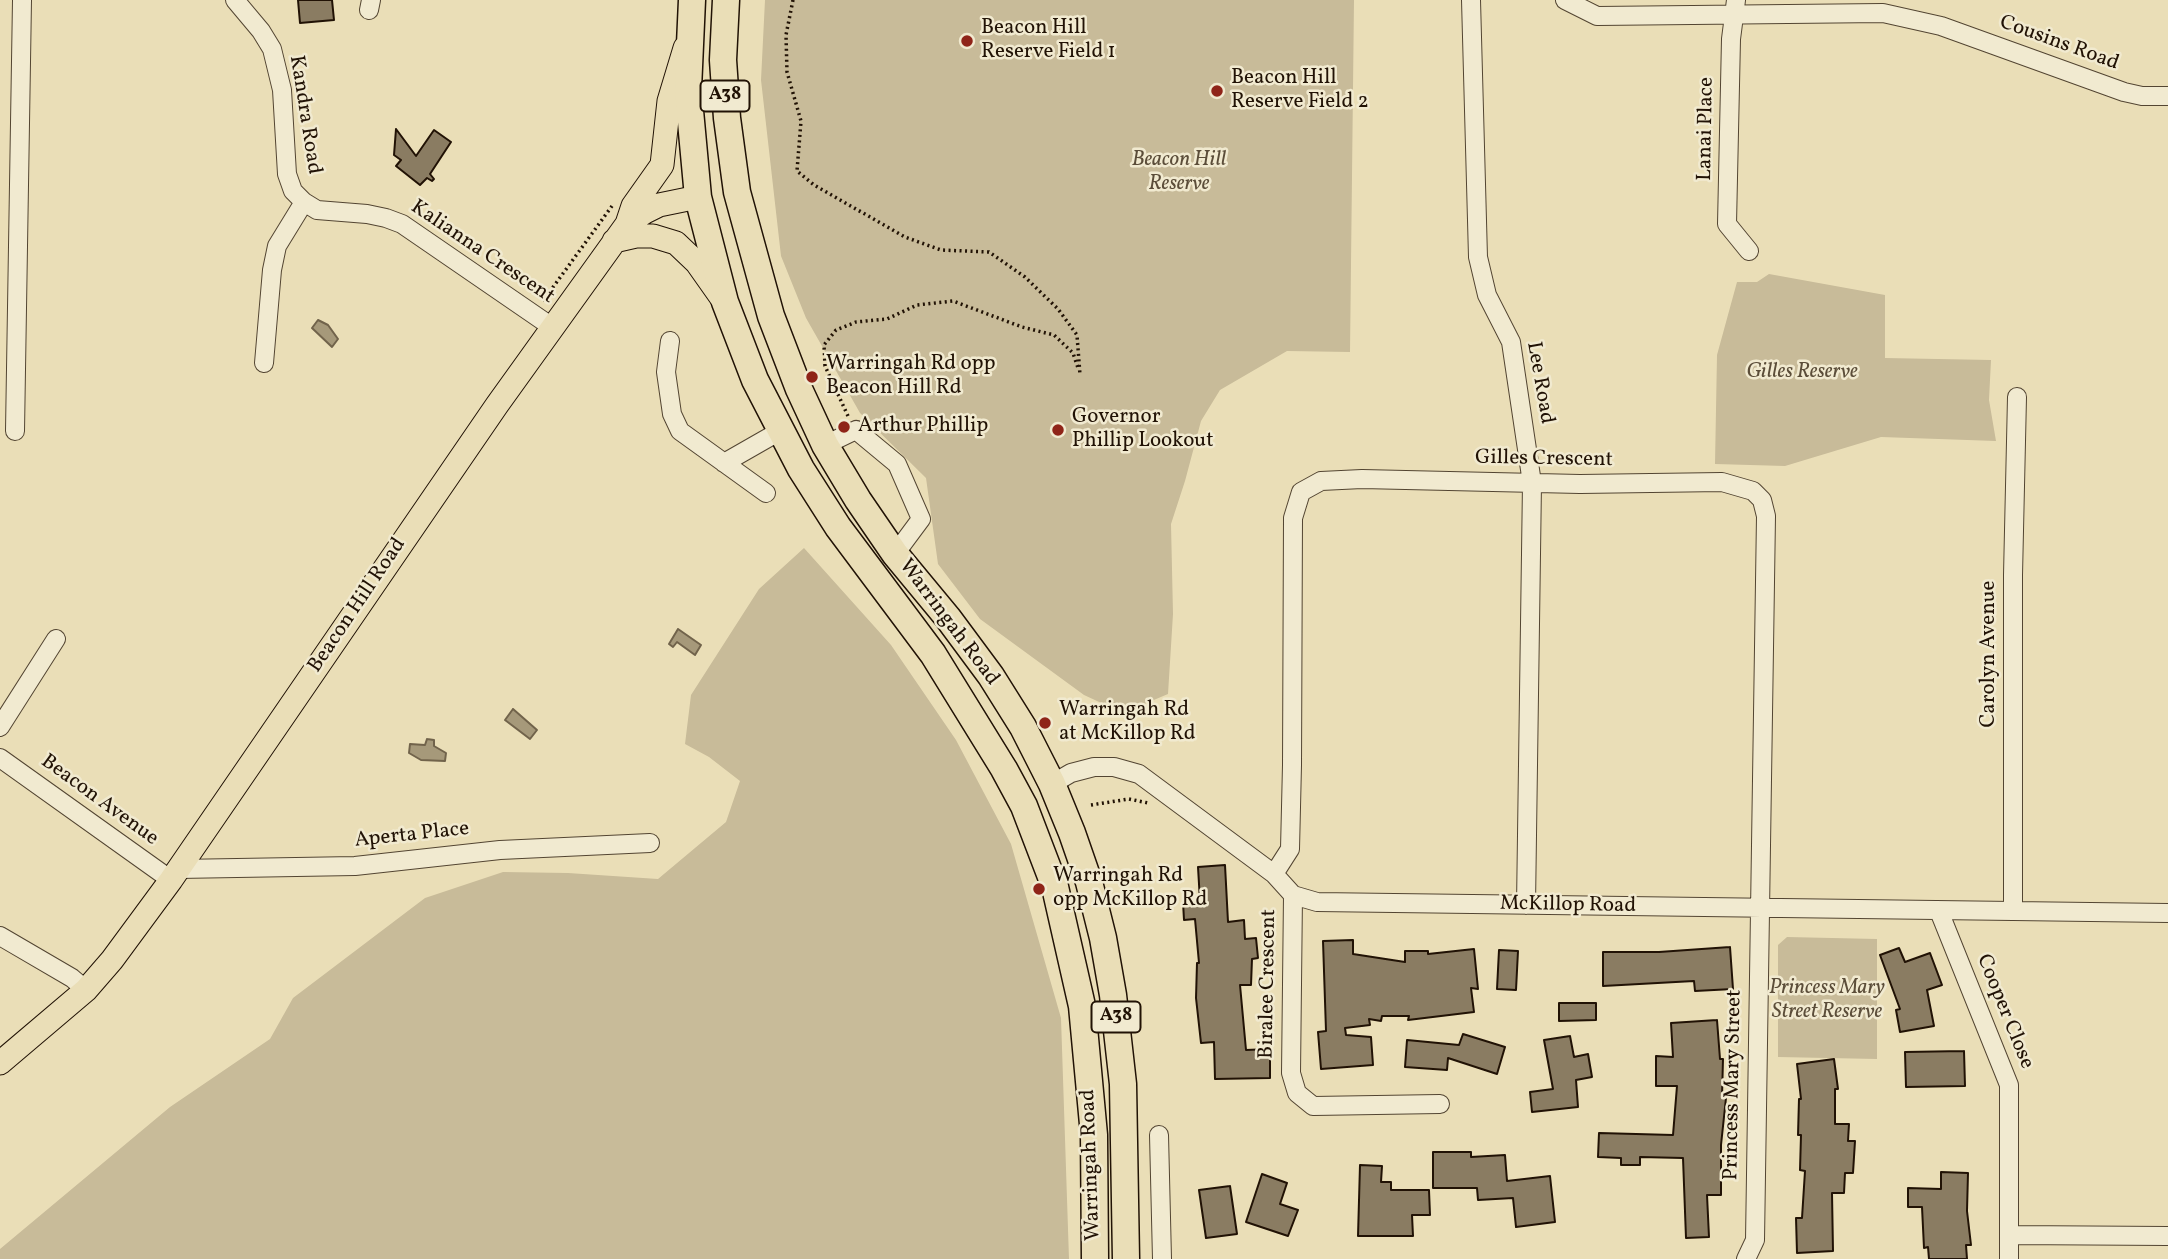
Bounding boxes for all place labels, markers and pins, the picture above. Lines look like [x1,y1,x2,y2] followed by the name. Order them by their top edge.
[981,16,1116,66] place label: Beacon Hill Reserve Field 1
[959,33,975,49] marker: Beacon Hill Reserve Field 1
[1231,66,1369,116] place label: Beacon Hill Reserve Field 2
[1209,83,1225,99] marker: Beacon Hill Reserve Field 2
[826,352,996,402] place label: Warringah Rd opp Beacon Hill Rd
[804,369,820,385] marker: Warringah Rd opp Beacon Hill Rd
[1072,405,1214,455] place label: Governor Phillip Lookout
[858,414,988,440] place label: Arthur Phillip
[836,419,852,435] marker: Arthur Phillip
[1050,422,1066,438] marker: Governor Phillip Lookout
[1059,698,1196,748] place label: Warringah Rd at McKillop Rd
[1037,715,1053,731] marker: Warringah Rd at McKillop Rd
[1053,864,1207,914] place label: Warringah Rd opp McKillop Rd
[1031,881,1047,897] marker: Warringah Rd opp McKillop Rd

